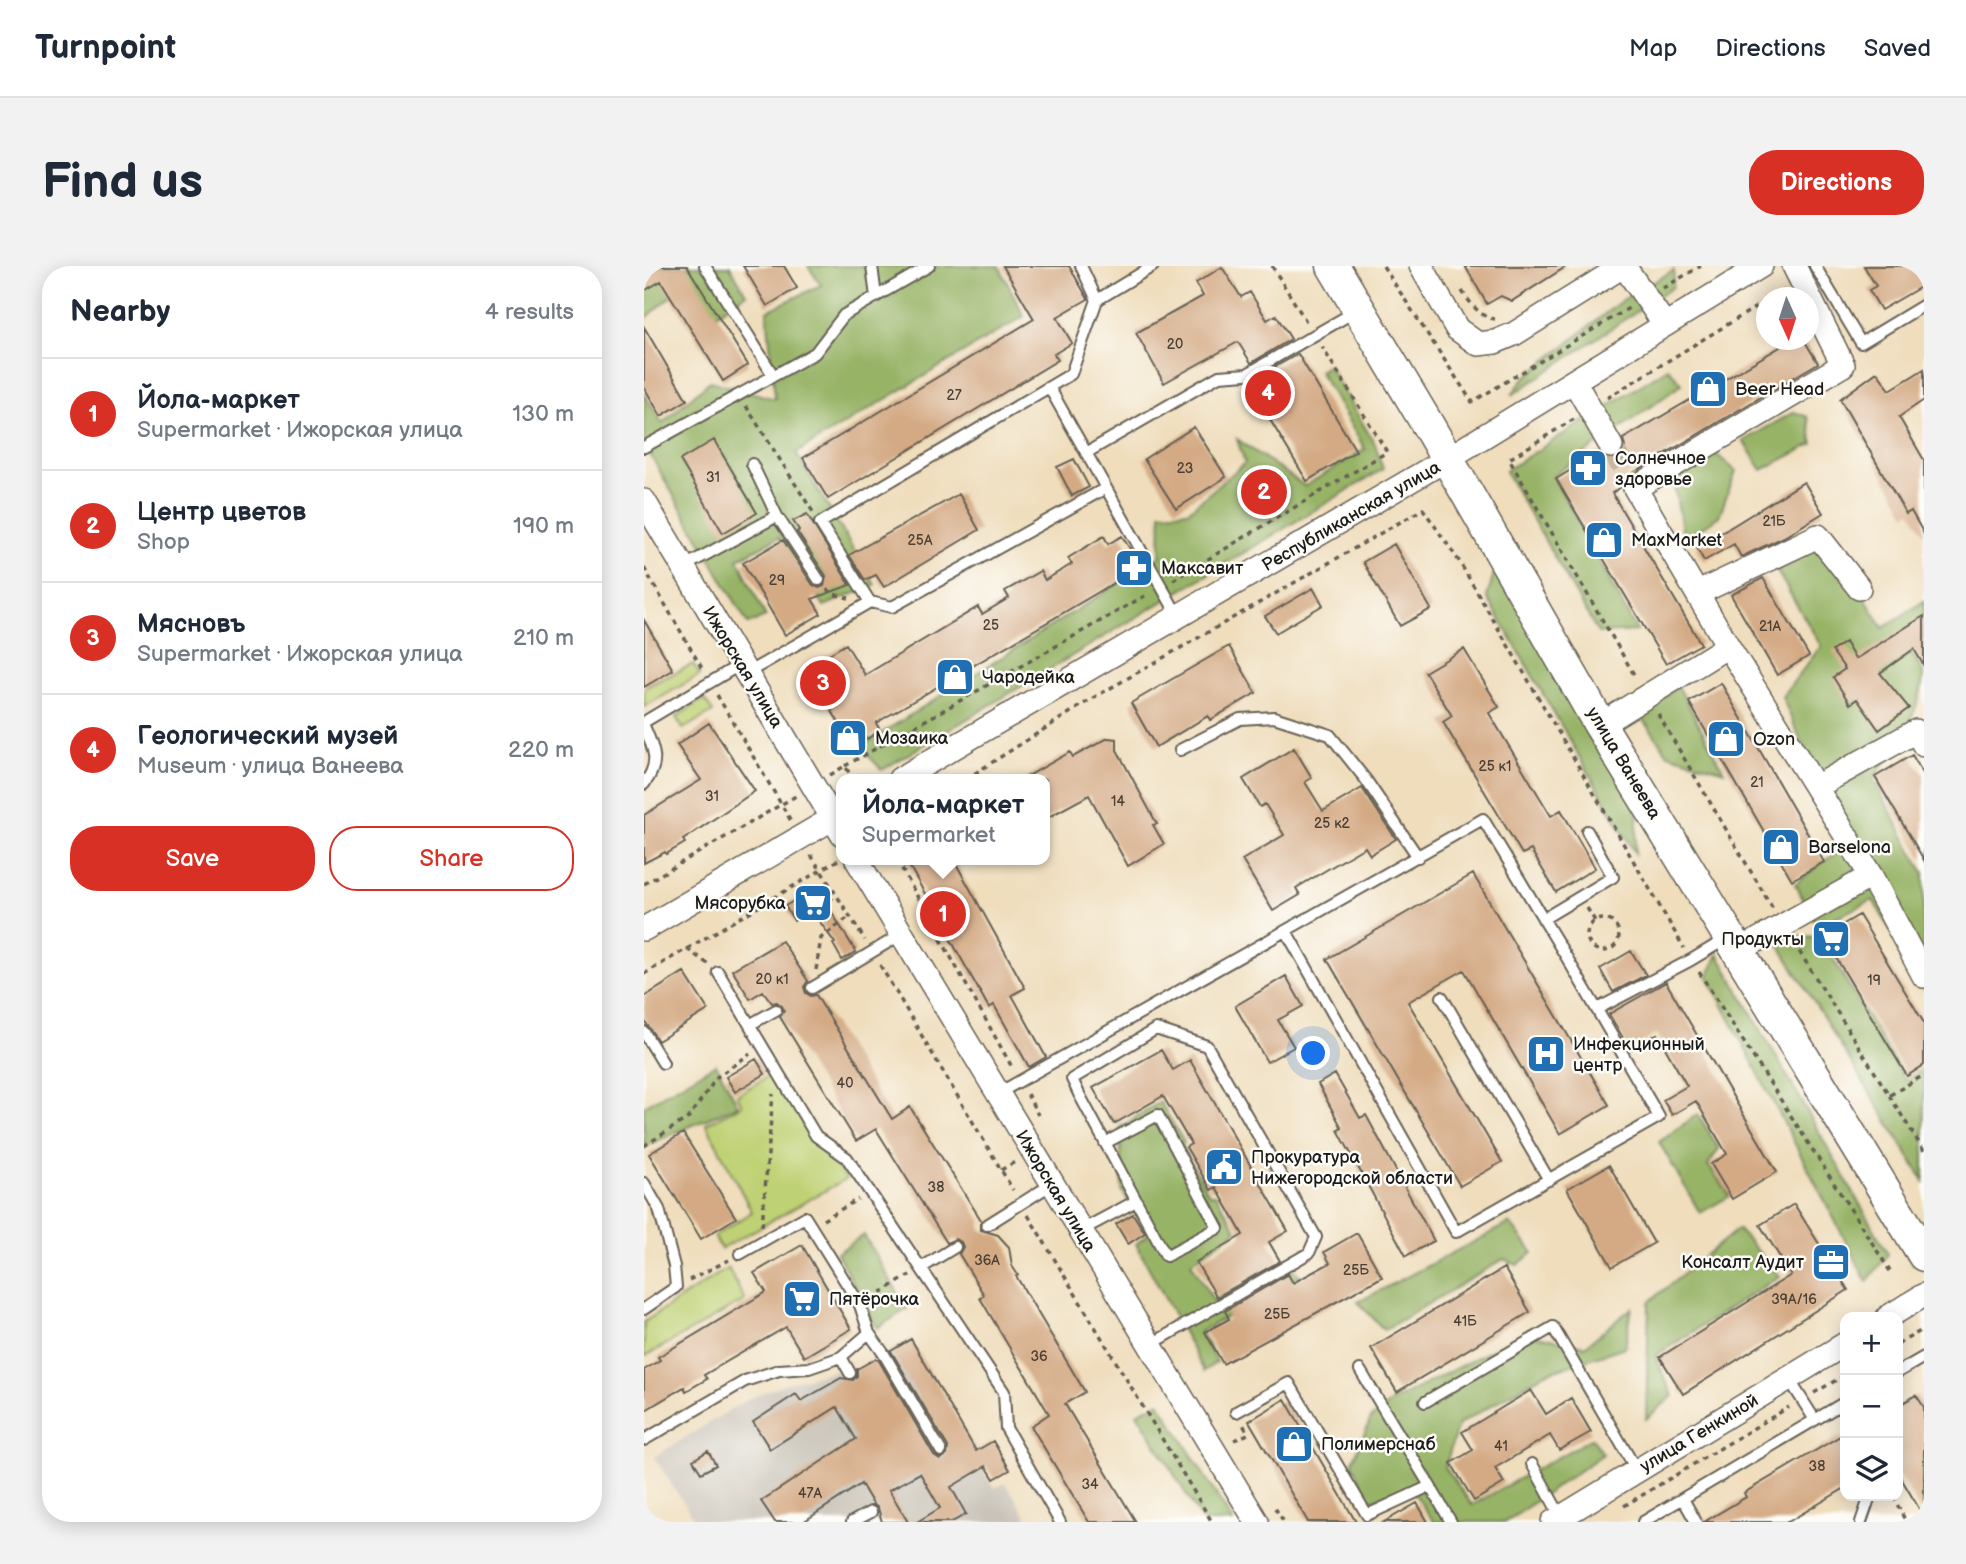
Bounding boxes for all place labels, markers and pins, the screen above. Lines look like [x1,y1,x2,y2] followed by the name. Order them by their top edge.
[1245,367,1291,419] pin: 4
[1687,368,1729,410] shop icon: Beer Head
[1735,379,1824,400] place label: Beer Head
[1567,447,1609,489] pharmacy icon: Солнечное здоровье
[1615,448,1706,490] place label: Солнечное здоровье
[1241,466,1287,518] pin: 2
[1583,519,1625,561] shop icon: MaxMarket
[1631,530,1723,551] place label: MaxMarket
[1113,547,1155,589] pharmacy icon: Максавит
[1161,558,1244,579] place label: Максавит
[934,656,976,698] shop icon: Чародейка
[800,657,846,709] pin: 3
[982,667,1075,688] place label: Чародейка
[827,717,869,759] shop icon: Мозаика
[1705,718,1747,760] shop icon: Ozon
[875,728,949,749] place label: Мозаика
[1753,729,1795,750] place label: Ozon
[1760,826,1802,868] shop icon: Barselona
[1808,837,1891,858] place label: Barselona
[792,882,834,924] supermarket icon: Мясорубка
[920,888,966,940] pin: 1
[695,893,786,914] place label: Мясорубка
[1810,918,1852,960] supermarket icon: Продукты
[1721,929,1804,950] place label: Продукты
[1525,1033,1567,1075] hospital icon: Инфекционный центр
[1573,1034,1705,1076] place label: Инфекционный центр
[1203,1146,1245,1188] public building icon: Прокуратура Нижегородской области
[1251,1147,1453,1189] place label: Прокуратура Нижегородской области
[1810,1241,1852,1283] office icon: Консалт Аудит
[1681,1252,1805,1273] place label: Консалт Аудит
[781,1278,823,1320] supermarket icon: Пятёрочка
[829,1289,920,1310] place label: Пятёрочка
[1273,1423,1315,1465] shop icon: Полимерснаб
[1321,1434,1436,1455] place label: Полимерснаб

